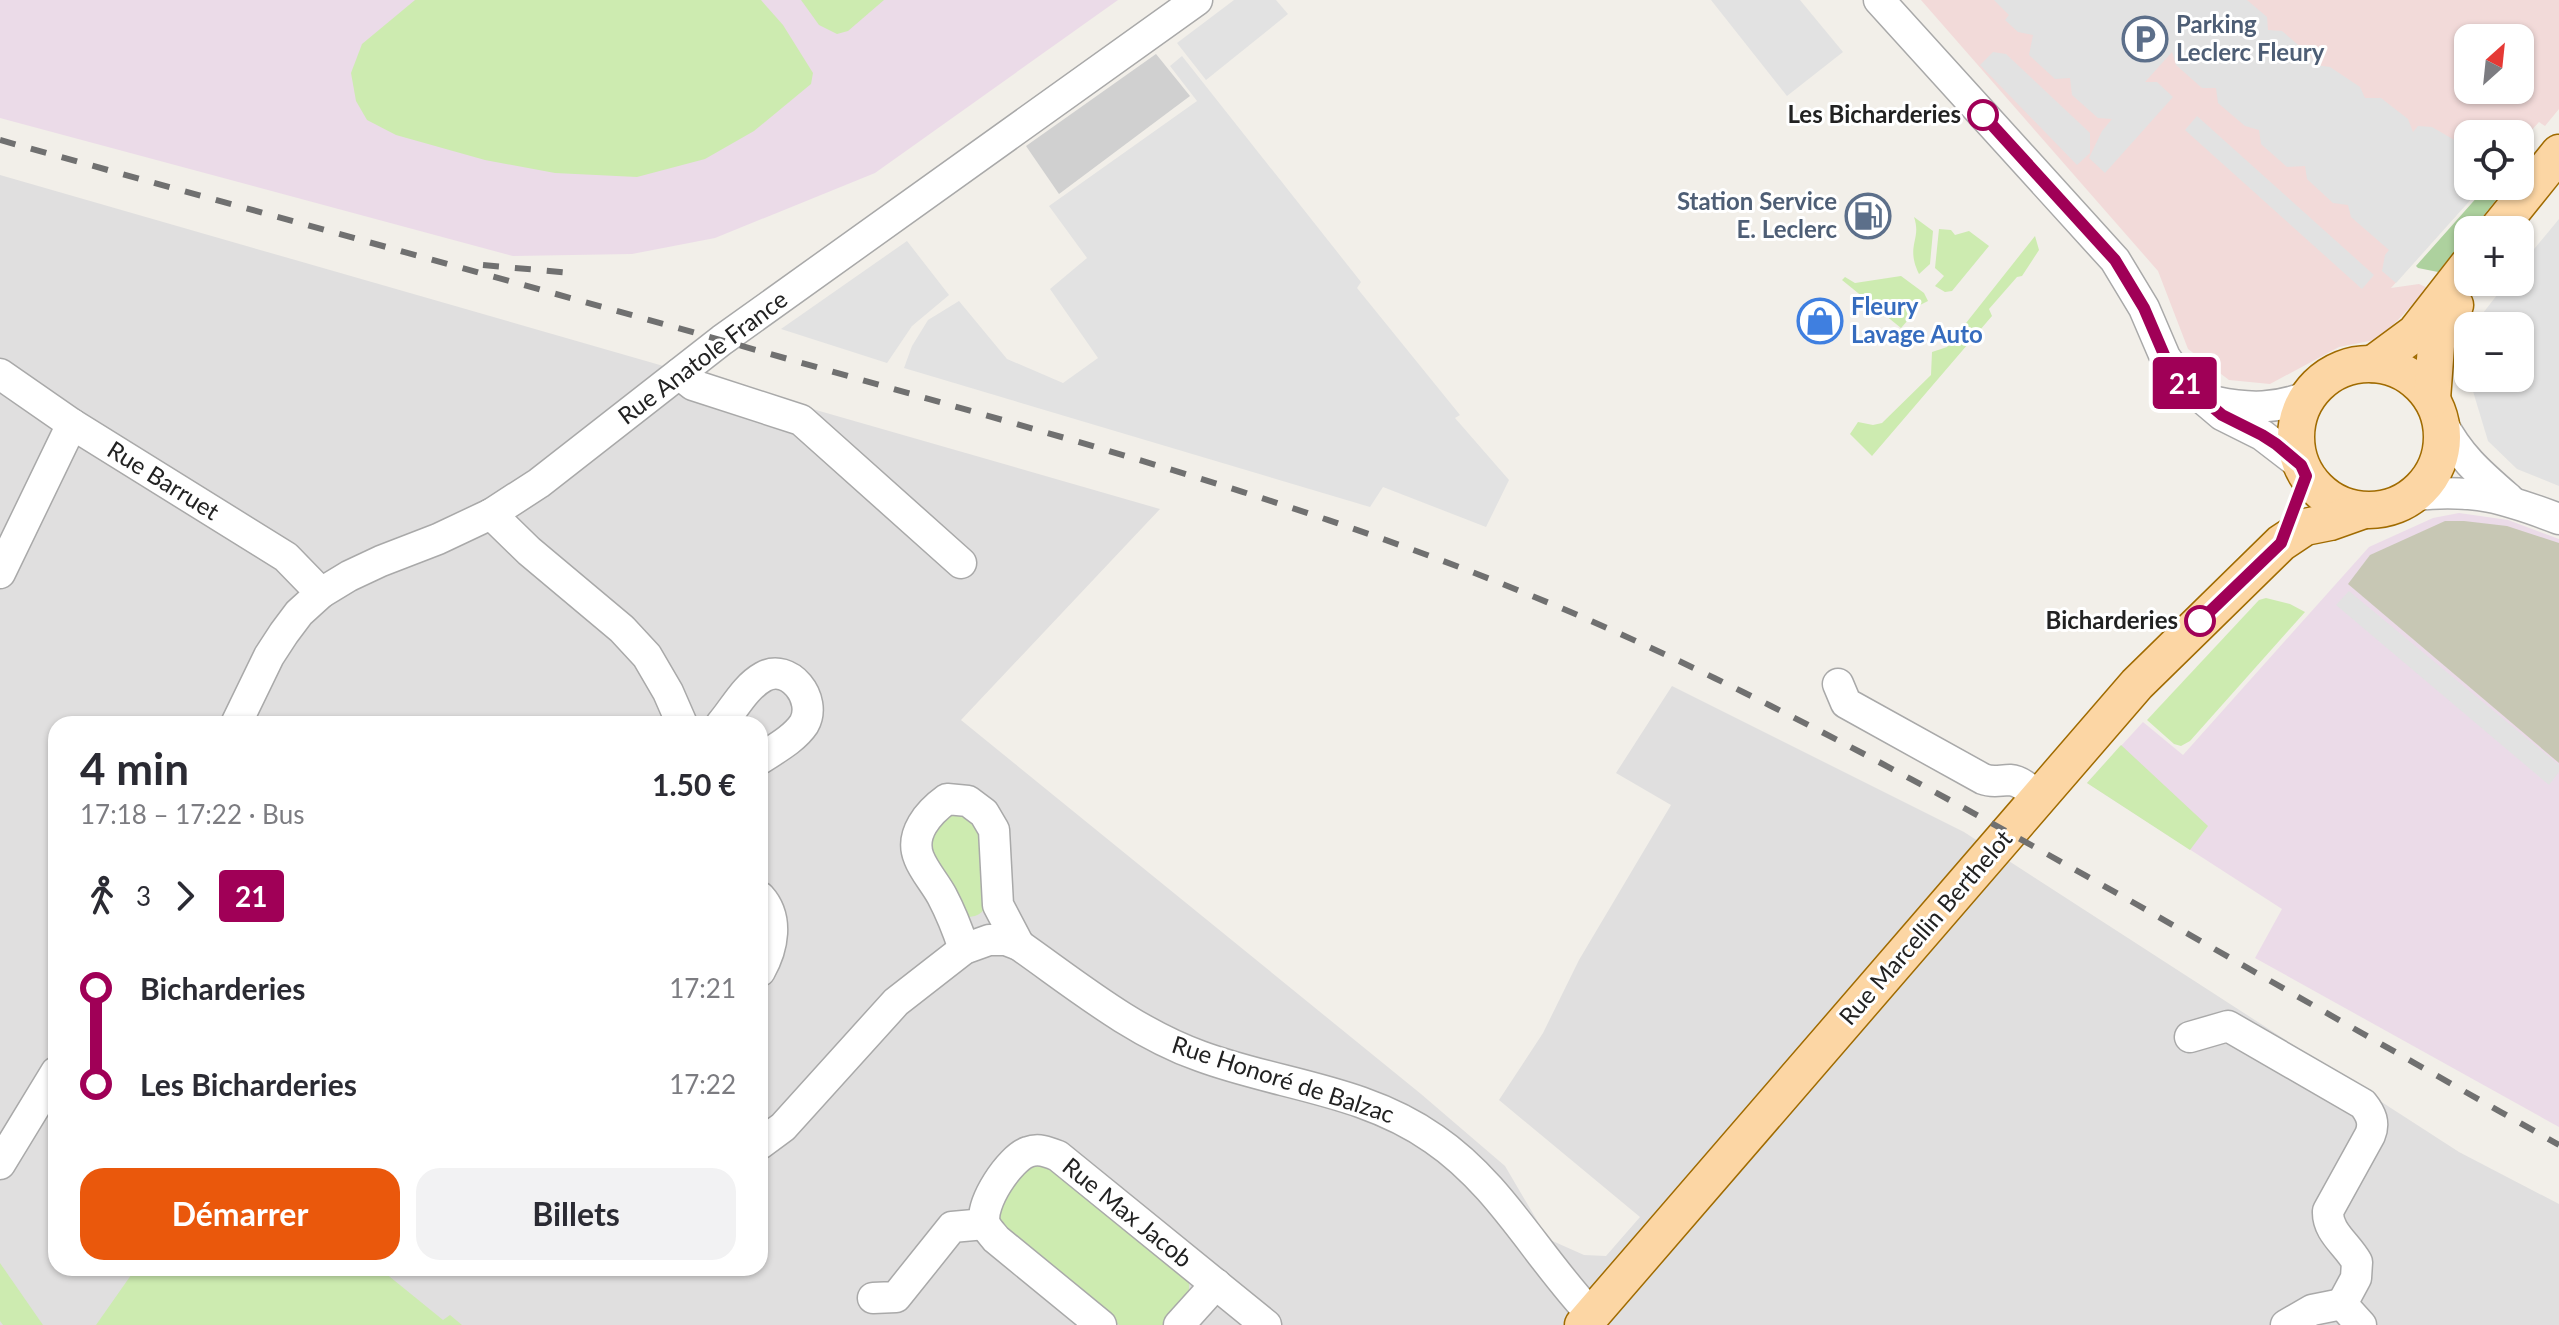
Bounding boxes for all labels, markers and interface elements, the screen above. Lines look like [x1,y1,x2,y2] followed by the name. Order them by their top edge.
[2176,9,2325,66] place label: Parking Leclerc Fleury
[2121,15,2169,63] parking icon: Parking Leclerc Fleury
[2454,24,2534,104] north arrow
[2454,24,2534,392] map controls
[1788,99,1961,128] place label: Les Bicharderies
[1968,100,1998,130] marker: Les Bicharderies
[2454,120,2534,200] button: locate
[1677,186,1837,243] place label: Station Service E. Leclerc
[1844,192,1892,240] fuel station icon: Station Service E. Leclerc
[2454,216,2534,296] button: +
[612,284,792,430] street label: Rue Anatole France
[1851,291,1983,348] place label: Fleury Lavage Auto
[1796,297,1844,345] shop icon: Fleury Lavage Auto
[2454,312,2534,392] button: −
[2149,357,2221,409] line badge: 21
[2169,366,2201,400] text: 21
[103,434,225,526] street label: Rue Barruet
[2046,605,2178,634] place label: Bicharderies
[2185,606,2215,636] marker: Bicharderies
[80,742,189,794] text: 4 min
[652,766,736,802] text: 1.50 €
[80,798,304,830] text: 17:18 – 17:22 · Bus
[1832,823,2018,1030] street label: Rue Marcellin Berthelot
[80,874,124,918] icon: walk
[163,874,207,918] icon: forward
[235,879,268,913] text: 21
[136,880,151,912] text: 3
[140,970,306,1006] text: Bicharderies
[669,972,736,1004] text: 17:21
[1169,1029,1398,1128] street label: Rue Honoré de Balzac
[140,1066,357,1102] text: Les Bicharderies
[669,1068,736,1100] text: 17:22
[1057,1151,1198,1273] street label: Rue Max Jacob
[80,1168,400,1260] button: Démarrer
[416,1168,736,1260] button: Billets

